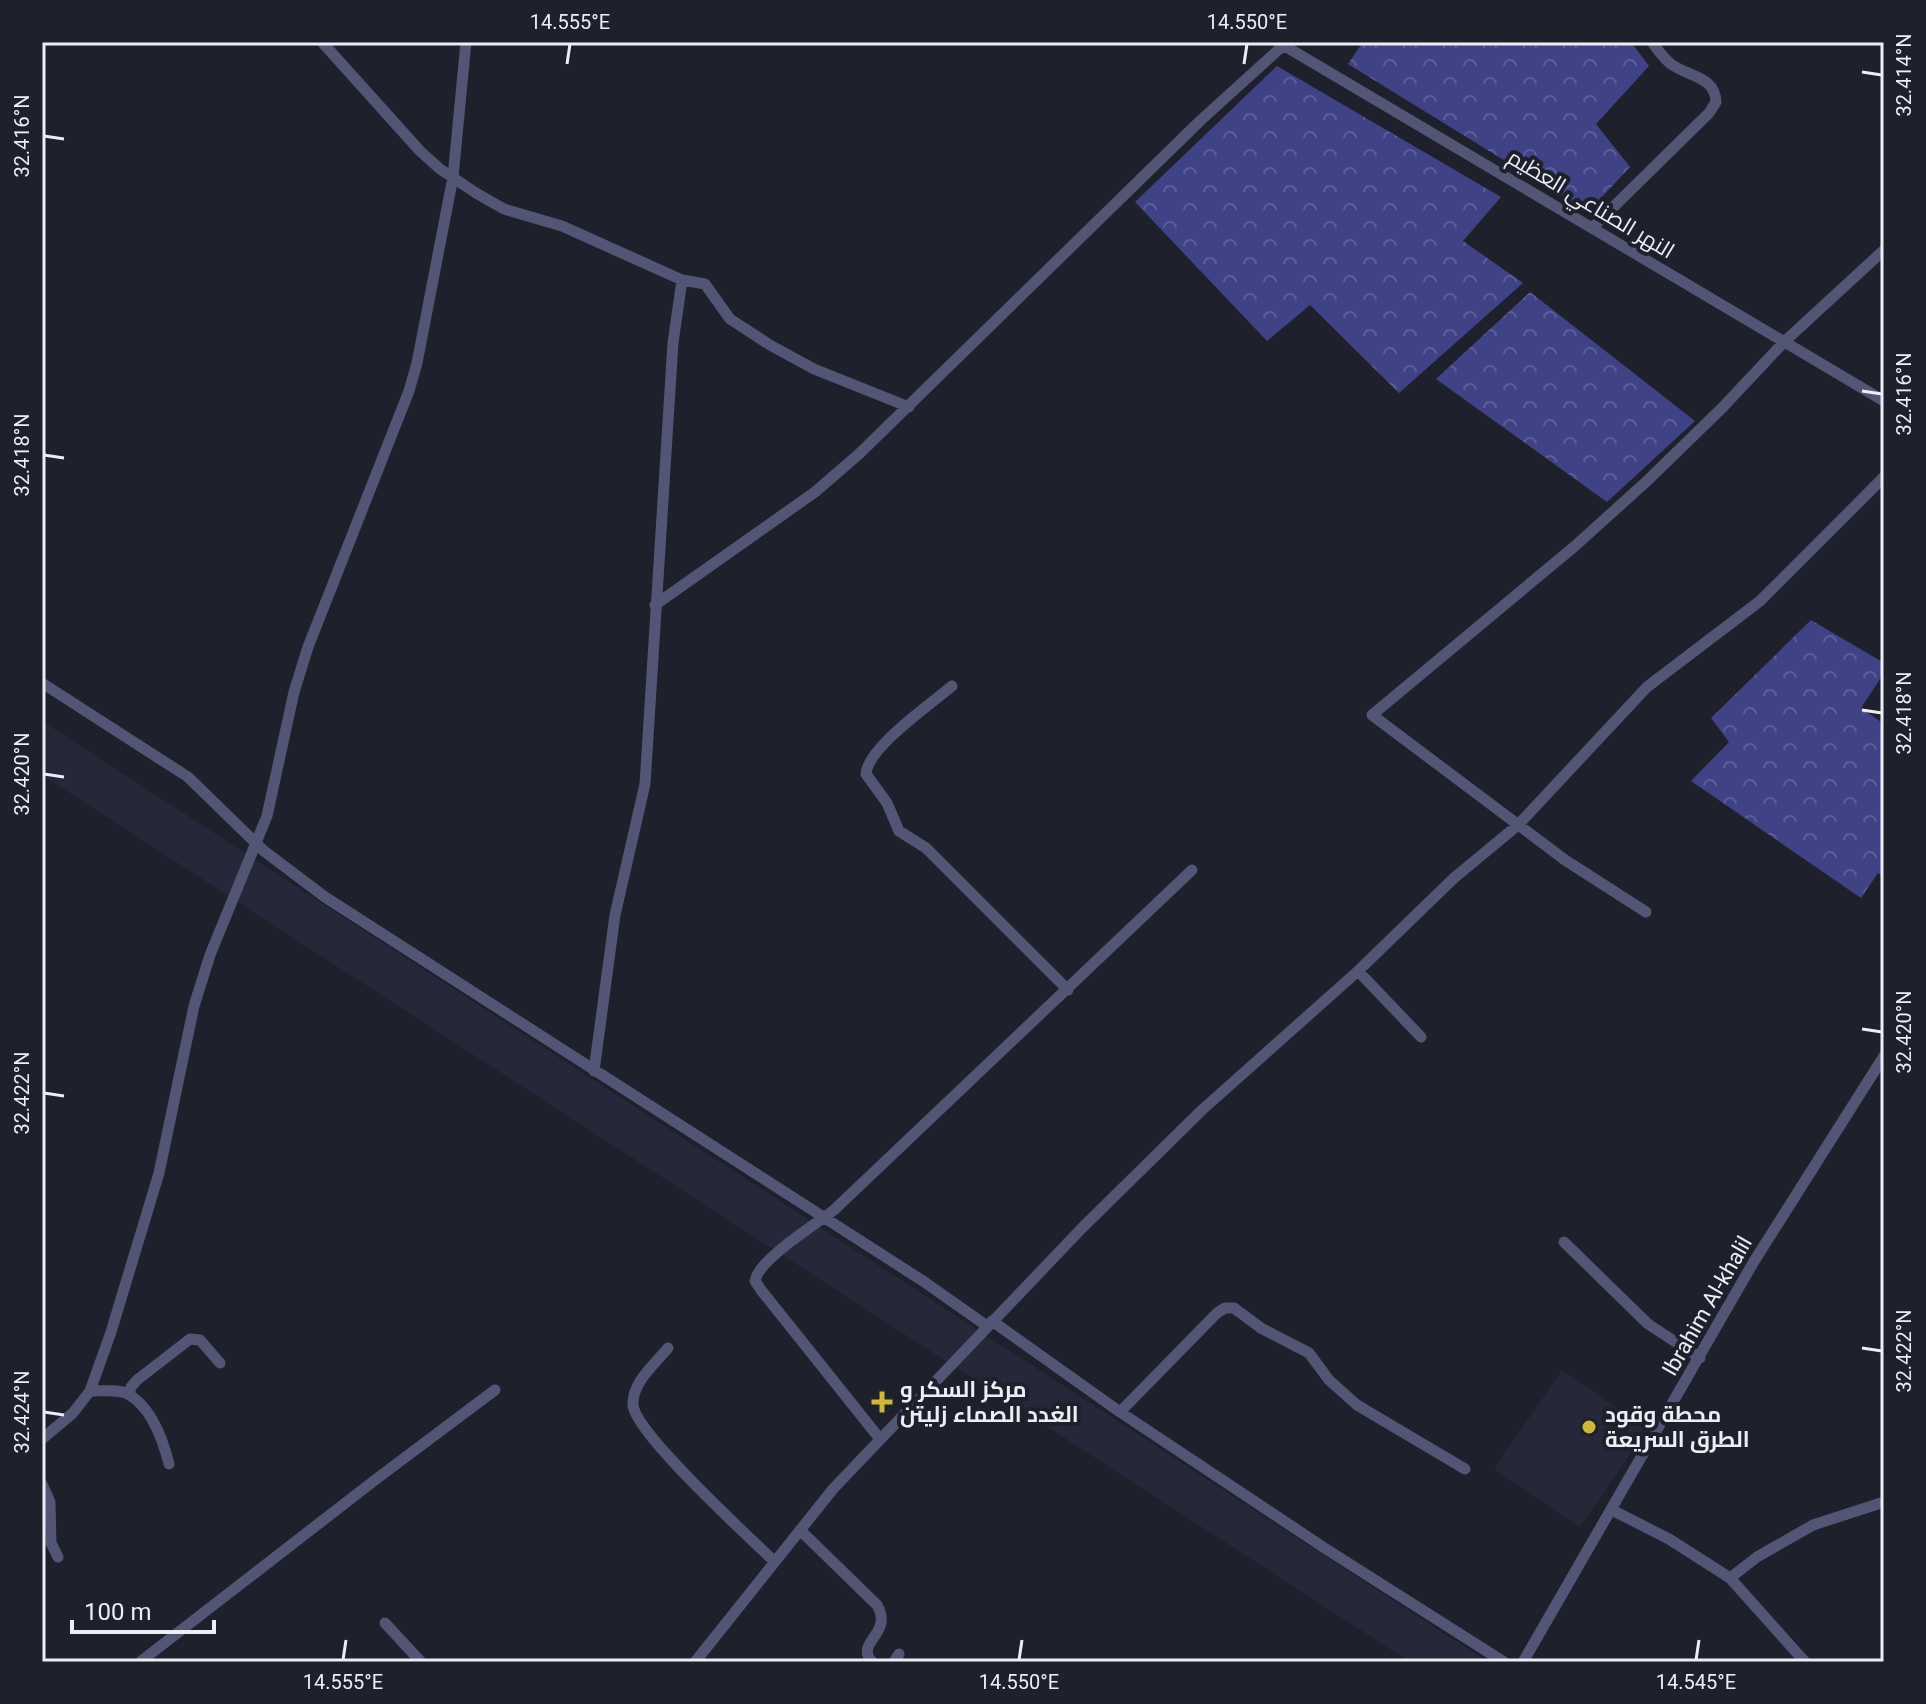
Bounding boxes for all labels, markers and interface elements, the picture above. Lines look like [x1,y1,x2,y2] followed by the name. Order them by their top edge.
[530,10,610,34] text: 14.555°E
[1207,10,1287,34] text: 14.550°E
[1892,33,1916,117] text: 32.414°N
[10,94,34,178] text: 32.416°N
[1501,144,1679,267] street label: النهر الصناعي العظيم
[1892,352,1916,436] text: 32.416°N
[10,413,34,497] text: 32.418°N
[1892,671,1916,755] text: 32.418°N
[10,732,34,816] text: 32.420°N
[1892,990,1916,1074] text: 32.420°N
[10,1051,34,1135] text: 32.422°N
[1657,1232,1757,1380] street label: Ibrahim Al-khalil
[1892,1309,1916,1393] text: 32.422°N
[10,1370,34,1454] text: 32.424°N
[900,1377,1079,1428] place label: مركز السكر و الغدد الصماء زليتن
[871,1391,893,1413] marker: مركز السكر و الغدد الصماء زليتن
[1605,1402,1750,1453] place label: محطة وقود الطرق السريعة
[1580,1418,1598,1436] marker: محطة وقود الطرق السريعة
[72,1584,214,1634] scale bar
[84,1598,151,1626] text: 100 m
[303,1670,383,1694] text: 14.555°E
[979,1670,1059,1694] text: 14.550°E
[1656,1670,1736,1694] text: 14.545°E

